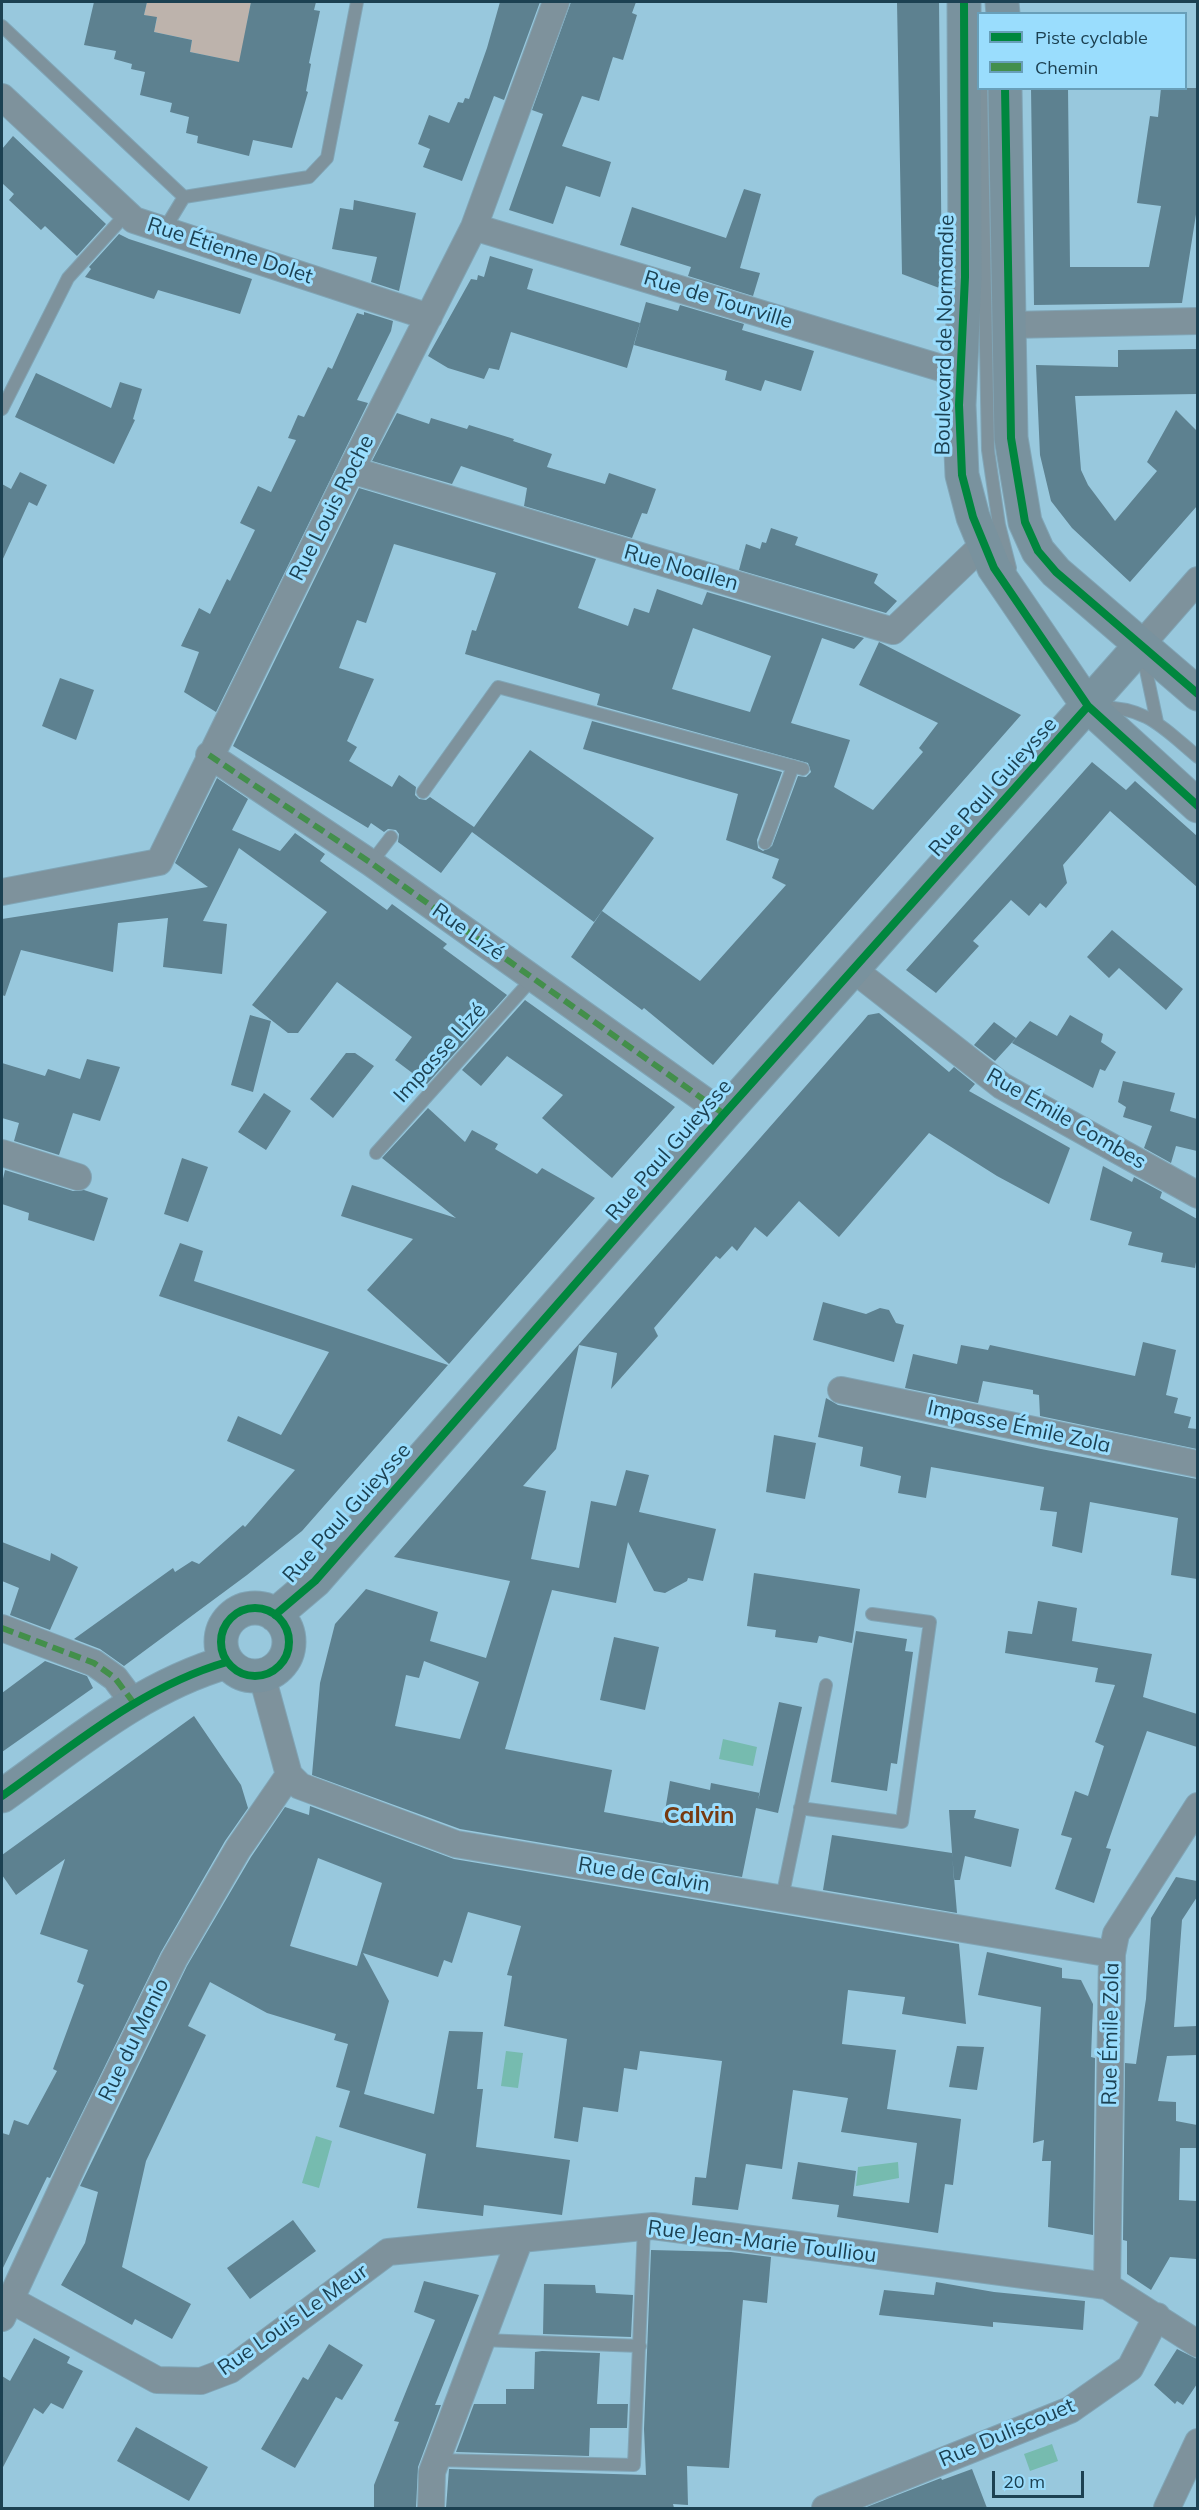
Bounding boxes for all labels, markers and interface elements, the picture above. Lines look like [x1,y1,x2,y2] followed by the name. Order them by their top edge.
[977,12,1187,90] legend
[1035,26,1148,49] text: Piste cyclable
[1035,56,1098,79] text: Chemin
[144,212,316,290] street label: Rue Étienne Dolet
[930,214,960,456] street label: Boulevard de Normandie
[641,265,795,335] street label: Rue de Tourville
[284,431,380,585] street label: Rue Louis Roche
[621,540,741,596] street label: Rue Noallen
[924,712,1062,862] street label: Rue Paul Guieysse
[427,898,509,966] street label: Rue Lizé
[389,998,491,1108] street label: Impasse Lizé
[982,1063,1150,1175] street label: Rue Émile Combes
[601,1074,737,1226] street label: Rue Paul Guieysse
[925,1395,1113,1459] street label: Impasse Émile Zola
[278,1438,416,1588] street label: Rue Paul Guieysse
[664,1802,734,1830] district label: Calvin
[576,1852,712,1898] street label: Rue de Calvin
[1097,1962,1125,2106] street label: Rue Émile Zola
[93,1974,175,2106] street label: Rue du Manio
[646,2215,878,2269] street label: Rue Jean-Marie Toulliou
[213,2259,373,2381] street label: Rue Louis Le Meur
[935,2393,1079,2473] street label: Rue Duliscouet
[995,2459,1086,2497] scale bar
[1003,2470,1045,2493] text: 20 m

